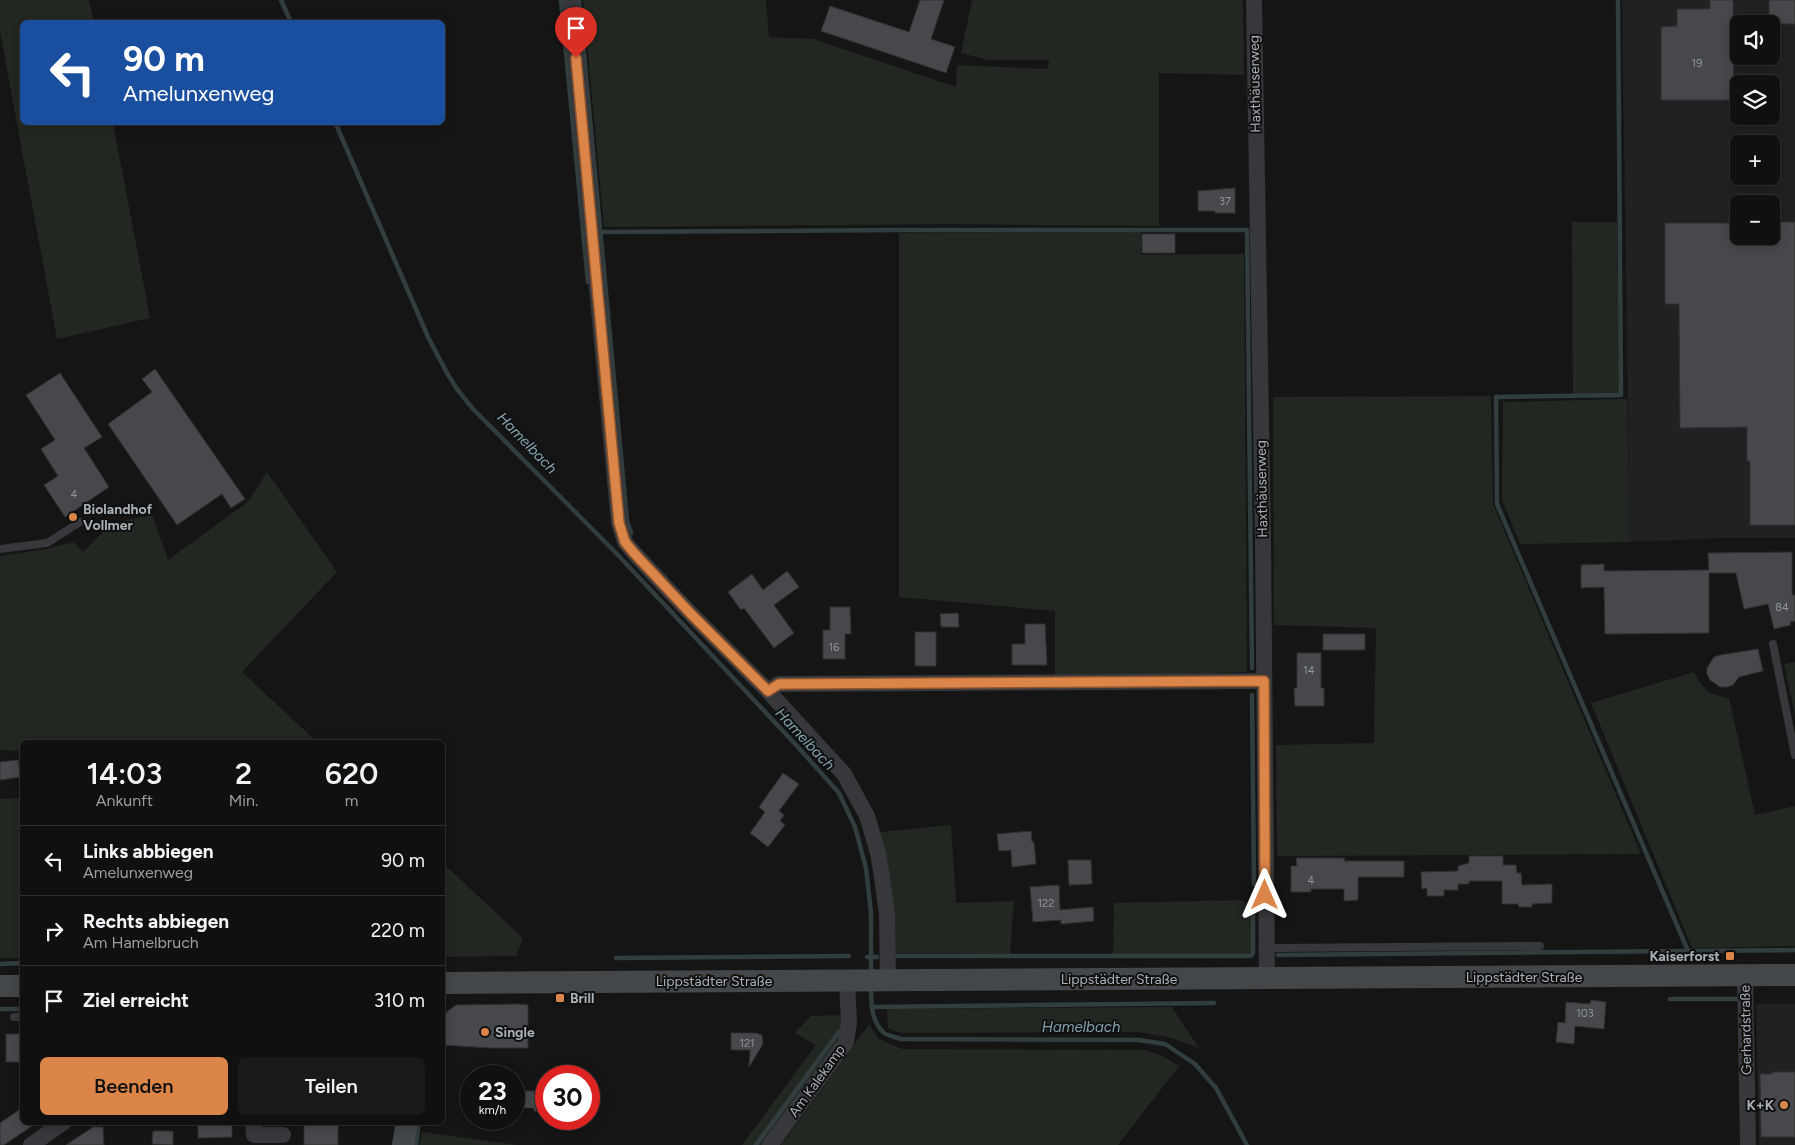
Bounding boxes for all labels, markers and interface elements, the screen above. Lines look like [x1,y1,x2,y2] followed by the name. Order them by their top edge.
[555,7,597,58] pin
[562,14,590,42] icon: arrive
[1730,15,1780,245] map controls
[1730,15,1780,65] button: sound
[1246,35,1264,133] street label: Haxthäuserweg
[123,38,205,80] text: 90 m
[40,40,105,105] icon: left
[1692,57,1702,70] house number: 19
[1730,75,1780,125] button: layers
[123,80,274,107] text: Amelunxenweg
[1730,135,1780,185] button: +
[1219,195,1231,208] house number: 37
[1730,195,1780,245] button: −
[493,409,561,477] water label: Hamelbach
[1253,440,1271,538] street label: Haxthäuserweg
[71,488,78,501] house number: 4
[83,501,153,534] place label: Biolandhof Vollmer
[67,511,79,523] marker: Biolandhof Vollmer
[1775,601,1789,614] house number: 84
[829,641,839,654] house number: 16
[1303,664,1315,677] house number: 14
[772,704,838,774] water label: Hamelbach
[87,755,162,792] text: 14:03
[235,755,252,792] text: 2
[325,755,378,792] text: 620
[96,791,153,810] text: Ankunft
[229,791,258,810] text: Min.
[345,791,358,810] text: m
[83,840,214,863] text: Links abbiegen
[40,847,68,875] icon: left
[381,849,425,872] text: 90 m
[83,863,193,882] text: Amelunxenweg
[1238,868,1290,920] position arrow
[1308,874,1315,887] house number: 4
[1038,897,1054,910] house number: 122
[83,910,229,933] text: Rechts abbiegen
[40,917,68,945] icon: right
[371,919,425,942] text: 220 m
[83,933,199,952] text: Am Hamelbruch
[1649,948,1720,965] place label: Kaiserforst
[1724,950,1736,962] marker: Kaiserforst
[1466,969,1583,986] street label: Lippstädter Straße
[1061,971,1178,988] street label: Lippstädter Straße
[656,973,773,990] street label: Lippstädter Straße
[1737,984,1755,1075] street label: Gerhardstraße
[40,987,68,1015] icon: arrive
[83,989,189,1012] text: Ziel erreicht
[374,989,425,1012] text: 310 m
[570,990,594,1007] place label: Brill
[554,992,566,1004] marker: Brill
[1576,1007,1594,1020] house number: 103
[1042,1018,1120,1036] water label: Hamelbach
[495,1024,535,1041] place label: Single
[479,1026,491,1038] marker: Single
[739,1037,755,1050] house number: 121
[785,1042,849,1120] street label: Am Kalekamp
[40,1057,228,1115] button: Beenden
[238,1057,425,1115] button: Teilen
[535,1065,600,1130] speed limit sign: 30
[478,1076,507,1106] text: 23
[1747,1097,1775,1114] place label: K+K
[1778,1099,1790,1111] marker: K+K
[479,1103,506,1117] text: km/h

